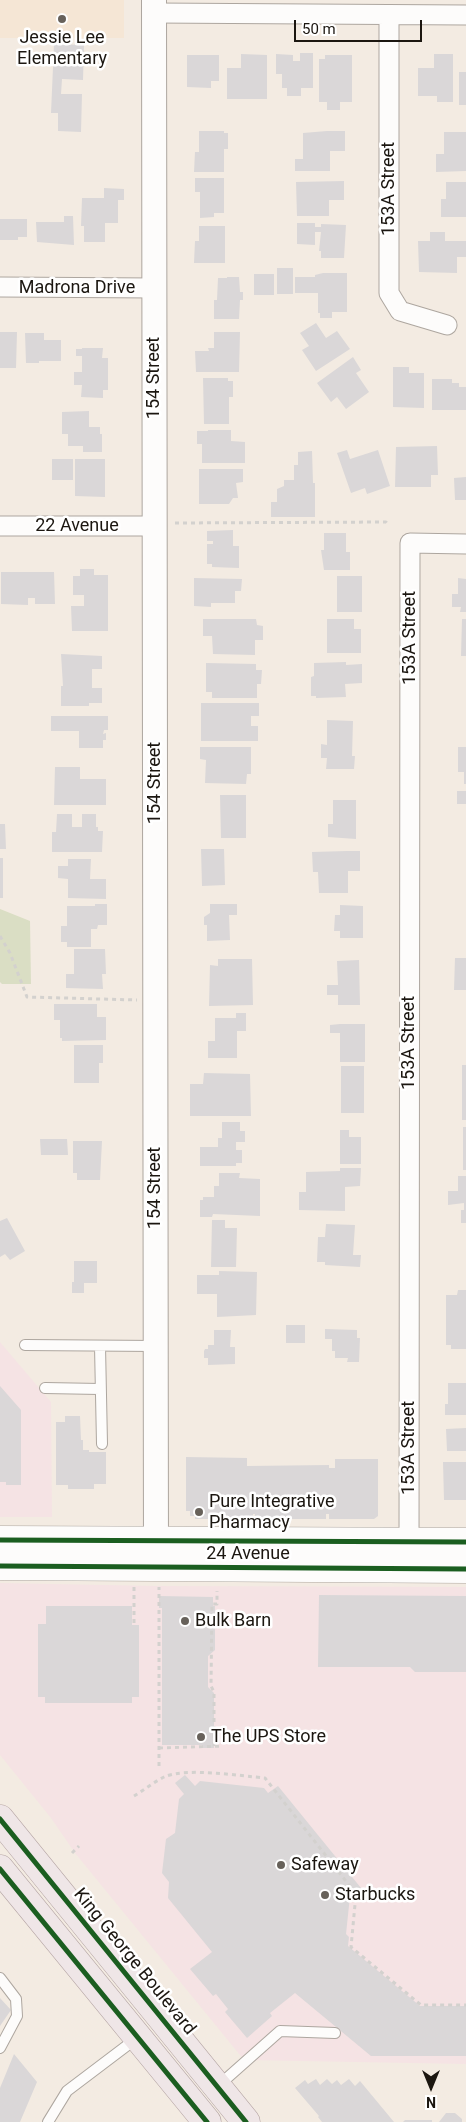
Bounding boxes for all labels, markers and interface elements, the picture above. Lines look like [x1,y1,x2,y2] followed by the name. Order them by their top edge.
[296,10,424,42] scale bar
[56,13,68,25] marker: Jessie Lee Elementary
[302,20,336,38] text: 50 m
[17,27,107,70] place label: Jessie Lee Elementary
[378,142,400,236] street label: 153A Street
[19,277,135,299] street label: Madrona Drive
[143,337,165,419] street label: 154 Street
[35,515,119,537] street label: 22 Avenue
[399,591,421,685] street label: 153A Street
[144,742,166,824] street label: 154 Street
[398,996,420,1090] street label: 153A Street
[144,1147,166,1229] street label: 154 Street
[398,1401,420,1495] street label: 153A Street
[209,1491,335,1534] place label: Pure Integrative Pharmacy
[193,1506,205,1518] marker: Pure Integrative Pharmacy
[206,1543,290,1565] street label: 24 Avenue
[195,1610,271,1632] place label: Bulk Barn
[179,1615,191,1627] marker: Bulk Barn
[211,1726,326,1748] place label: The UPS Store
[195,1731,207,1743] marker: The UPS Store
[291,1854,359,1876] place label: Safeway
[275,1859,287,1871] marker: Safeway
[68,1884,200,2040] street label: King George Boulevard
[335,1884,415,1906] place label: Starbucks
[319,1889,331,1901] marker: Starbucks
[406,2062,456,2112] north arrow
[426,2094,436,2110] text: N

